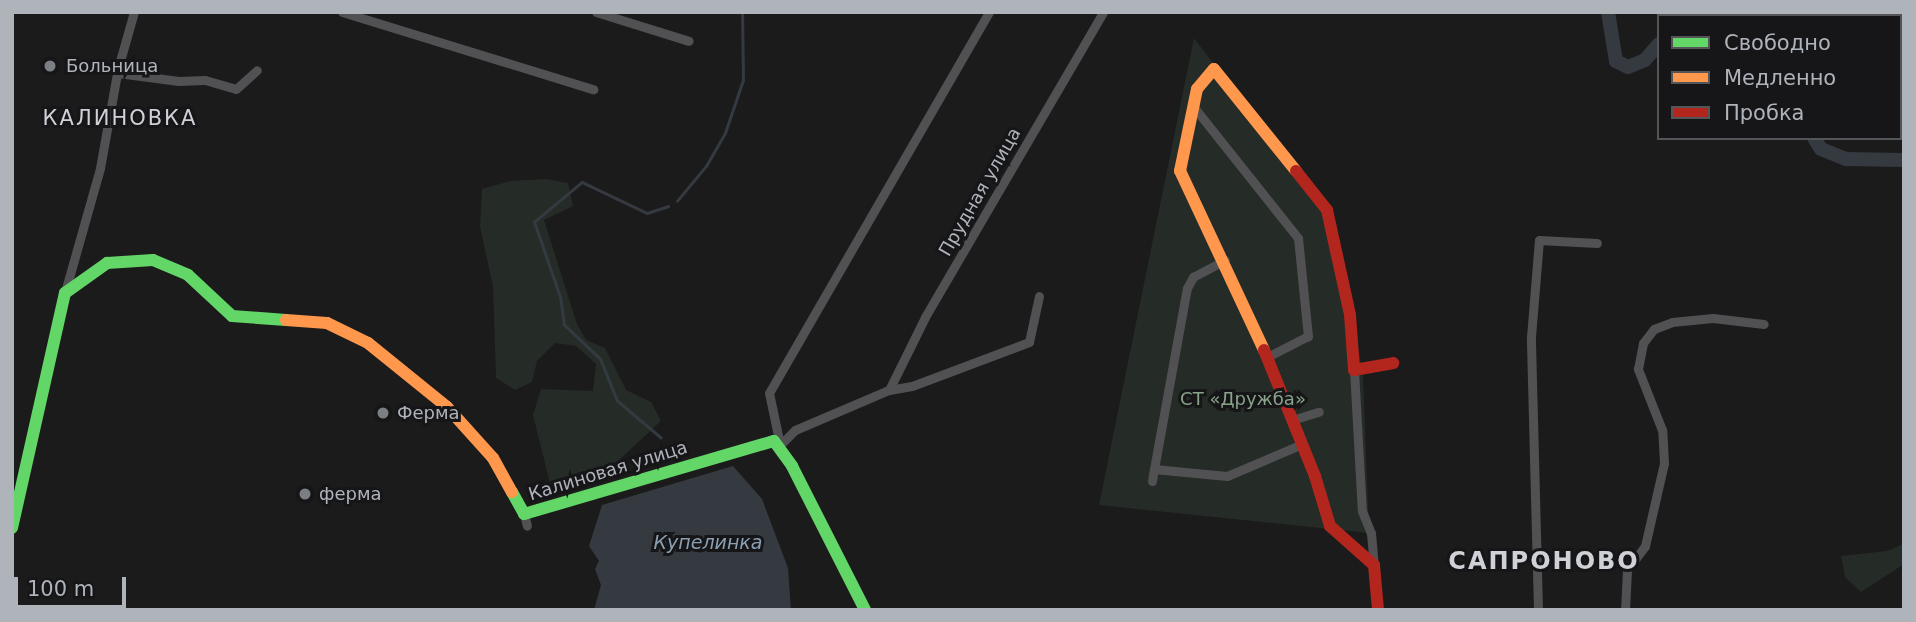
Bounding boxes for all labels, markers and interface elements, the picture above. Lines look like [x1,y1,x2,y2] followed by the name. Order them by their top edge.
[1657,14,1902,140] legend
[1724,31,1831,55] text: Свободно
[66,55,158,77] place label: Больница
[40,56,60,76] marker: Больница
[1724,66,1836,90] text: Медленно
[1724,101,1804,125] text: Пробка
[44,105,196,131] district label: КАЛИНОВКА
[935,124,1025,260] street label: Прудная улица
[1180,388,1306,410] park label: СТ «Дружба»
[397,402,460,424] place label: Ферма
[375,405,391,421] marker: Ферма
[526,437,690,505] street label: Калиновая улица
[319,483,381,505] place label: ферма
[297,486,313,502] marker: ферма
[654,532,762,554] water label: Купелинка
[1449,548,1639,576] district label: САПРОНОВО
[18,562,130,606] scale bar
[27,577,94,601] text: 100 m

